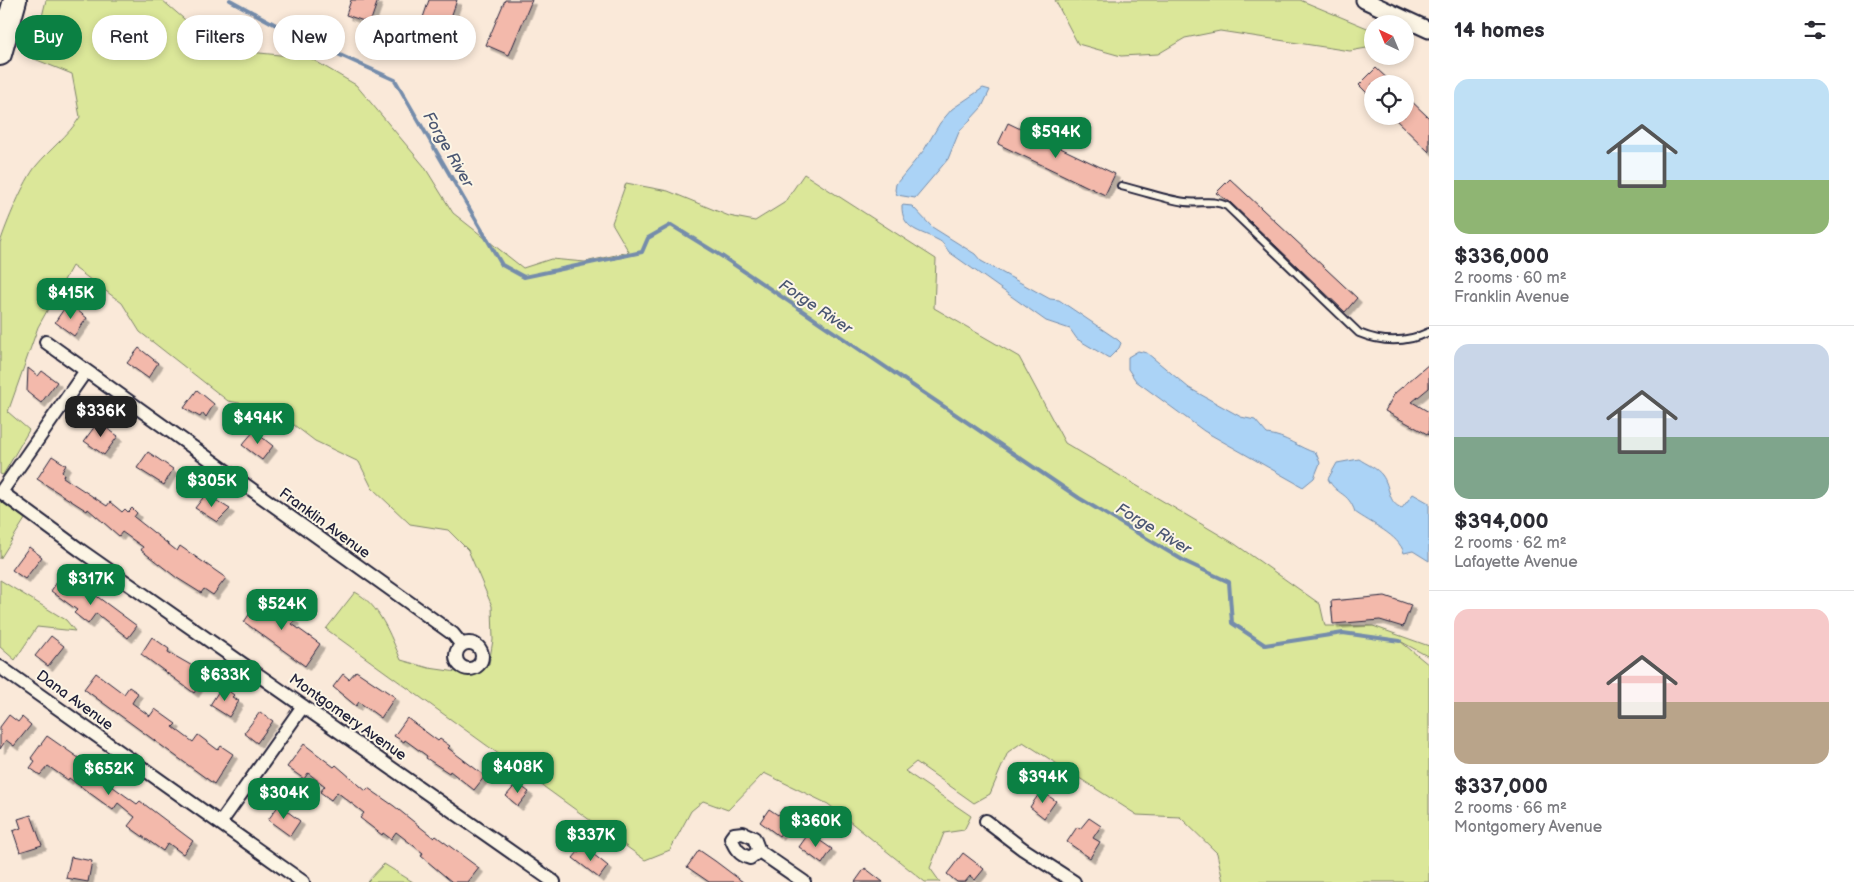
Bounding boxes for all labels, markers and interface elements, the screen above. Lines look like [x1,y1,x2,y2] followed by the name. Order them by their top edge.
[15,15,82,60] chip: Buy
[92,15,167,60] chip: Rent
[177,15,263,60] chip: Filters
[273,15,345,60] chip: New
[355,15,476,60] chip: Apartment
[1364,15,1414,65] north arrow
[1364,15,1414,125] map controls
[1801,16,1829,44] icon: filters
[1454,18,1545,43] text: 14 homes
[1364,75,1414,125] button: locate
[418,109,478,192] water label: Forge River
[1597,111,1687,201] icon: home
[1021,116,1091,159] pin: $594K
[1031,123,1081,142] text: $594K
[1454,244,1549,269] text: $336,000
[1454,269,1567,288] text: 2 rooms · 60 m²
[775,276,856,339] water label: Forge River
[36,278,106,320] pin: $415K
[48,284,94,303] text: $415K
[1454,288,1569,307] text: Franklin Avenue
[1597,377,1687,467] icon: home
[66,396,136,438] pin: $336K
[76,402,126,421] text: $336K
[223,402,293,445] pin: $494K
[233,409,283,428] text: $494K
[177,466,247,508] pin: $305K
[187,472,237,491] text: $305K
[275,484,374,563] street label: Franklin Avenue
[1112,499,1195,560] water label: Forge River
[1454,509,1549,534] text: $394,000
[1454,534,1567,553] text: 2 rooms · 62 m²
[1454,553,1578,572] text: Lafayette Avenue
[56,564,126,606] pin: $317K
[68,570,114,589] text: $317K
[247,588,317,631] pin: $524K
[257,595,307,614] text: $524K
[1597,642,1687,732] icon: home
[190,660,260,702] pin: $633K
[32,666,117,735] street label: Dana Avenue
[200,666,250,685] text: $633K
[285,670,410,765] street label: Montgomery Avenue
[483,752,553,794] pin: $408K
[74,754,144,796] pin: $652K
[493,758,543,777] text: $408K
[84,760,134,779] text: $652K
[1008,762,1078,804] pin: $394K
[1018,768,1068,787] text: $394K
[1454,774,1548,799] text: $337,000
[249,778,319,820] pin: $304K
[259,784,309,803] text: $304K
[1454,799,1567,818] text: 2 rooms · 66 m²
[781,806,851,848] pin: $360K
[791,812,841,831] text: $360K
[1454,818,1602,837] text: Montgomery Avenue
[556,820,626,862] pin: $337K
[567,826,615,845] text: $337K

